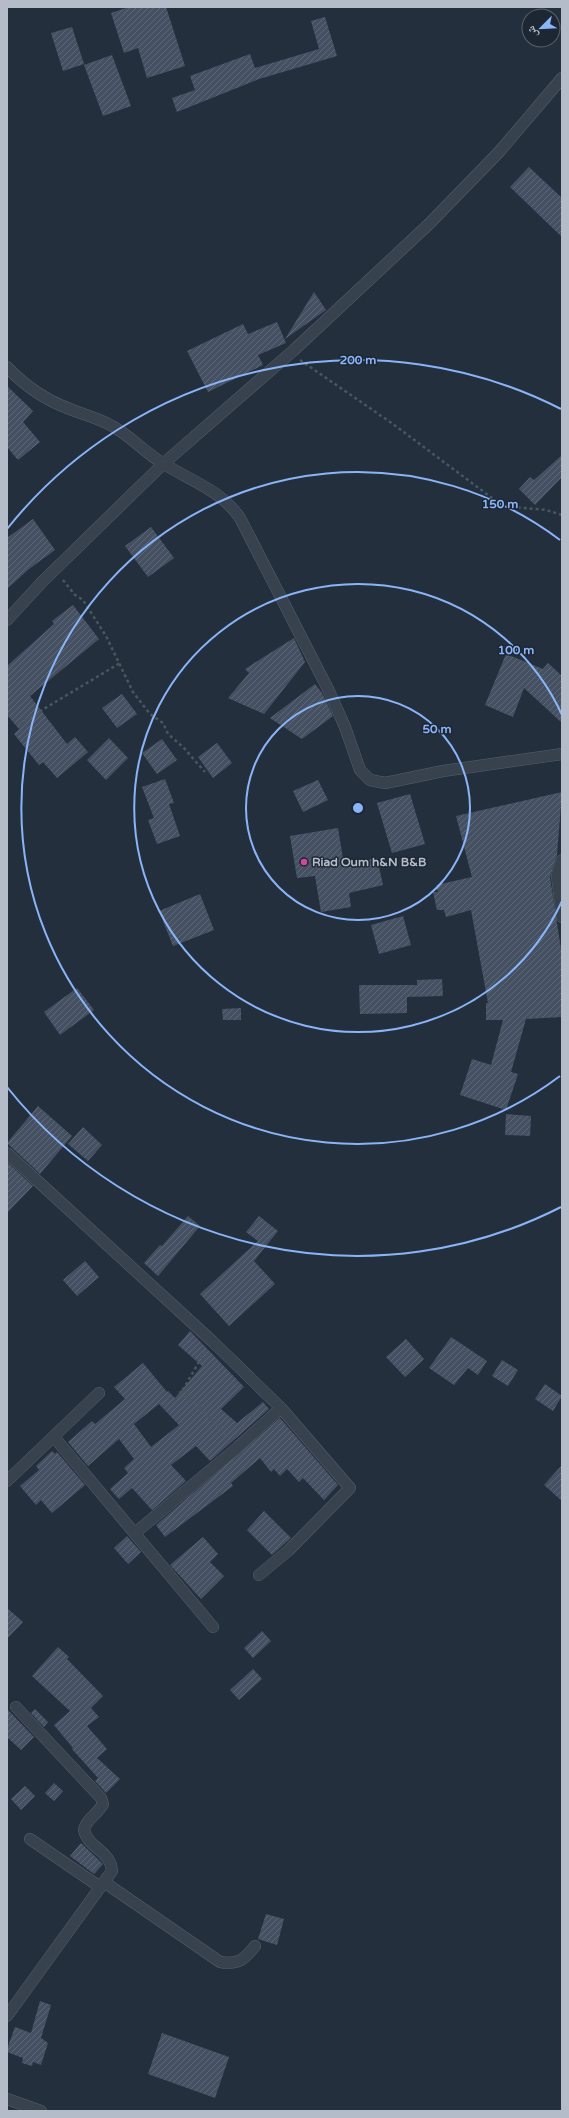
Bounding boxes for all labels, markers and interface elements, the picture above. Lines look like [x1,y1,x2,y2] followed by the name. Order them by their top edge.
[521,8,561,48] north arrow
[524,23,542,40] text: ش
[340,353,376,367] text: 200 m
[482,497,518,511] text: 150 m
[498,643,534,657] text: 100 m
[422,722,452,736] text: 50 m
[351,801,365,815] centre of rings
[312,855,426,869] place label: Riad Oum h&N B&B
[299,857,309,867] marker: Riad Oum h&N B&B

